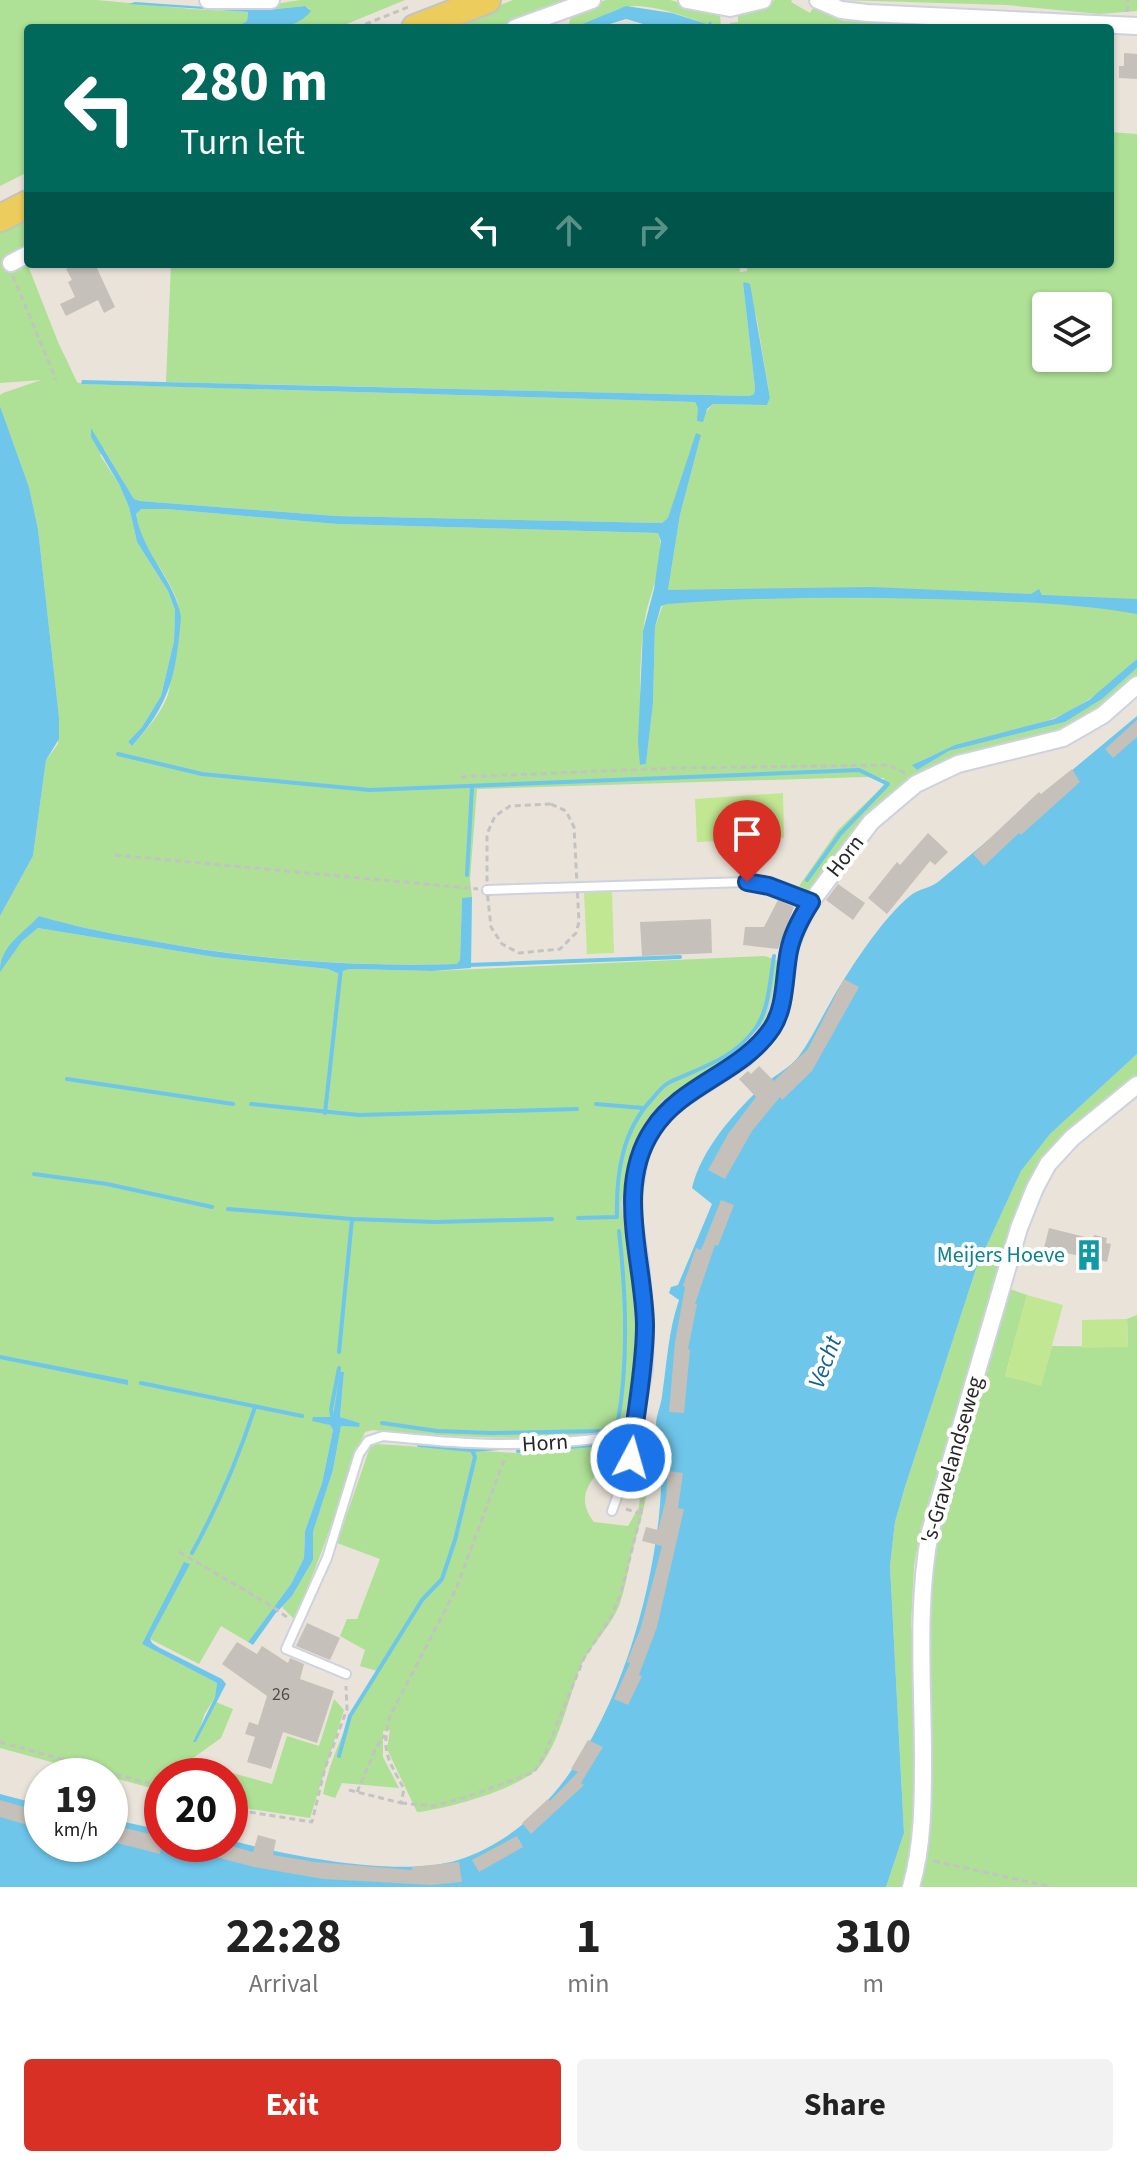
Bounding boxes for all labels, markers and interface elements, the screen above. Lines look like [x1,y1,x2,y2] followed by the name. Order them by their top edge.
[180,43,328,122] text: 280 m
[48,56,152,160] icon: left
[180,117,305,168] text: Turn left
[463,208,507,252] icon: left
[547,208,591,252] icon: ahead
[631,208,675,252] icon: right
[1032,292,1112,372] map controls
[1032,292,1112,372] button: layers
[713,800,781,882] pin
[725,812,769,856] icon: arrive
[818,828,872,884] street label: Horn
[1072,1238,1106,1272] building icon: Meijers Hoeve
[937,1239,1065,1271] place label: Meijers Hoeve
[799,1330,851,1393] water label: Vecht
[913,1372,991,1548] street label: 's-Gravelandseweg
[589,1416,673,1500] position arrow
[521,1425,569,1461] street label: Horn
[272,1682,290,1707] house number: 26
[144,1758,248,1862] speed limit sign: 20
[55,1771,97,1828] text: 19
[54,1816,98,1844] text: km/h
[226,1903,342,1971] text: 22:28
[576,1903,601,1971] text: 1
[835,1903,911,1971] text: 310
[249,1965,319,2002] text: Arrival
[567,1965,609,2002] text: min
[862,1965,884,2002] text: m
[24,2059,561,2151] button: Exit
[577,2059,1113,2151] button: Share

